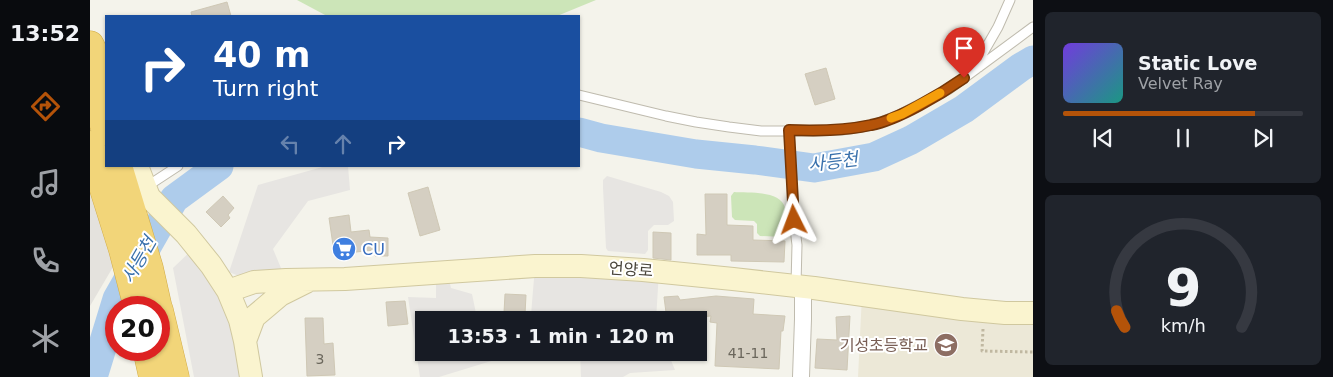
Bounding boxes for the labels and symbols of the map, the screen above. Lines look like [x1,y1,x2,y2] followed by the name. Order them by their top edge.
[943,27,985,78] pin
[807,148,861,175] water label: 사등천
[767,193,819,245] position arrow
[117,231,161,287] water label: 사등천
[331,236,357,262] supermarket icon: CU
[362,240,385,259] place label: CU
[608,258,654,281] street label: 언양로
[105,296,170,361] speed limit sign: 20
[933,332,959,358] school or university icon: 기성초등학교
[840,336,928,355] place label: 기성초등학교
[728,345,768,361] house number: 41-11
[316,351,324,367] house number: 3

